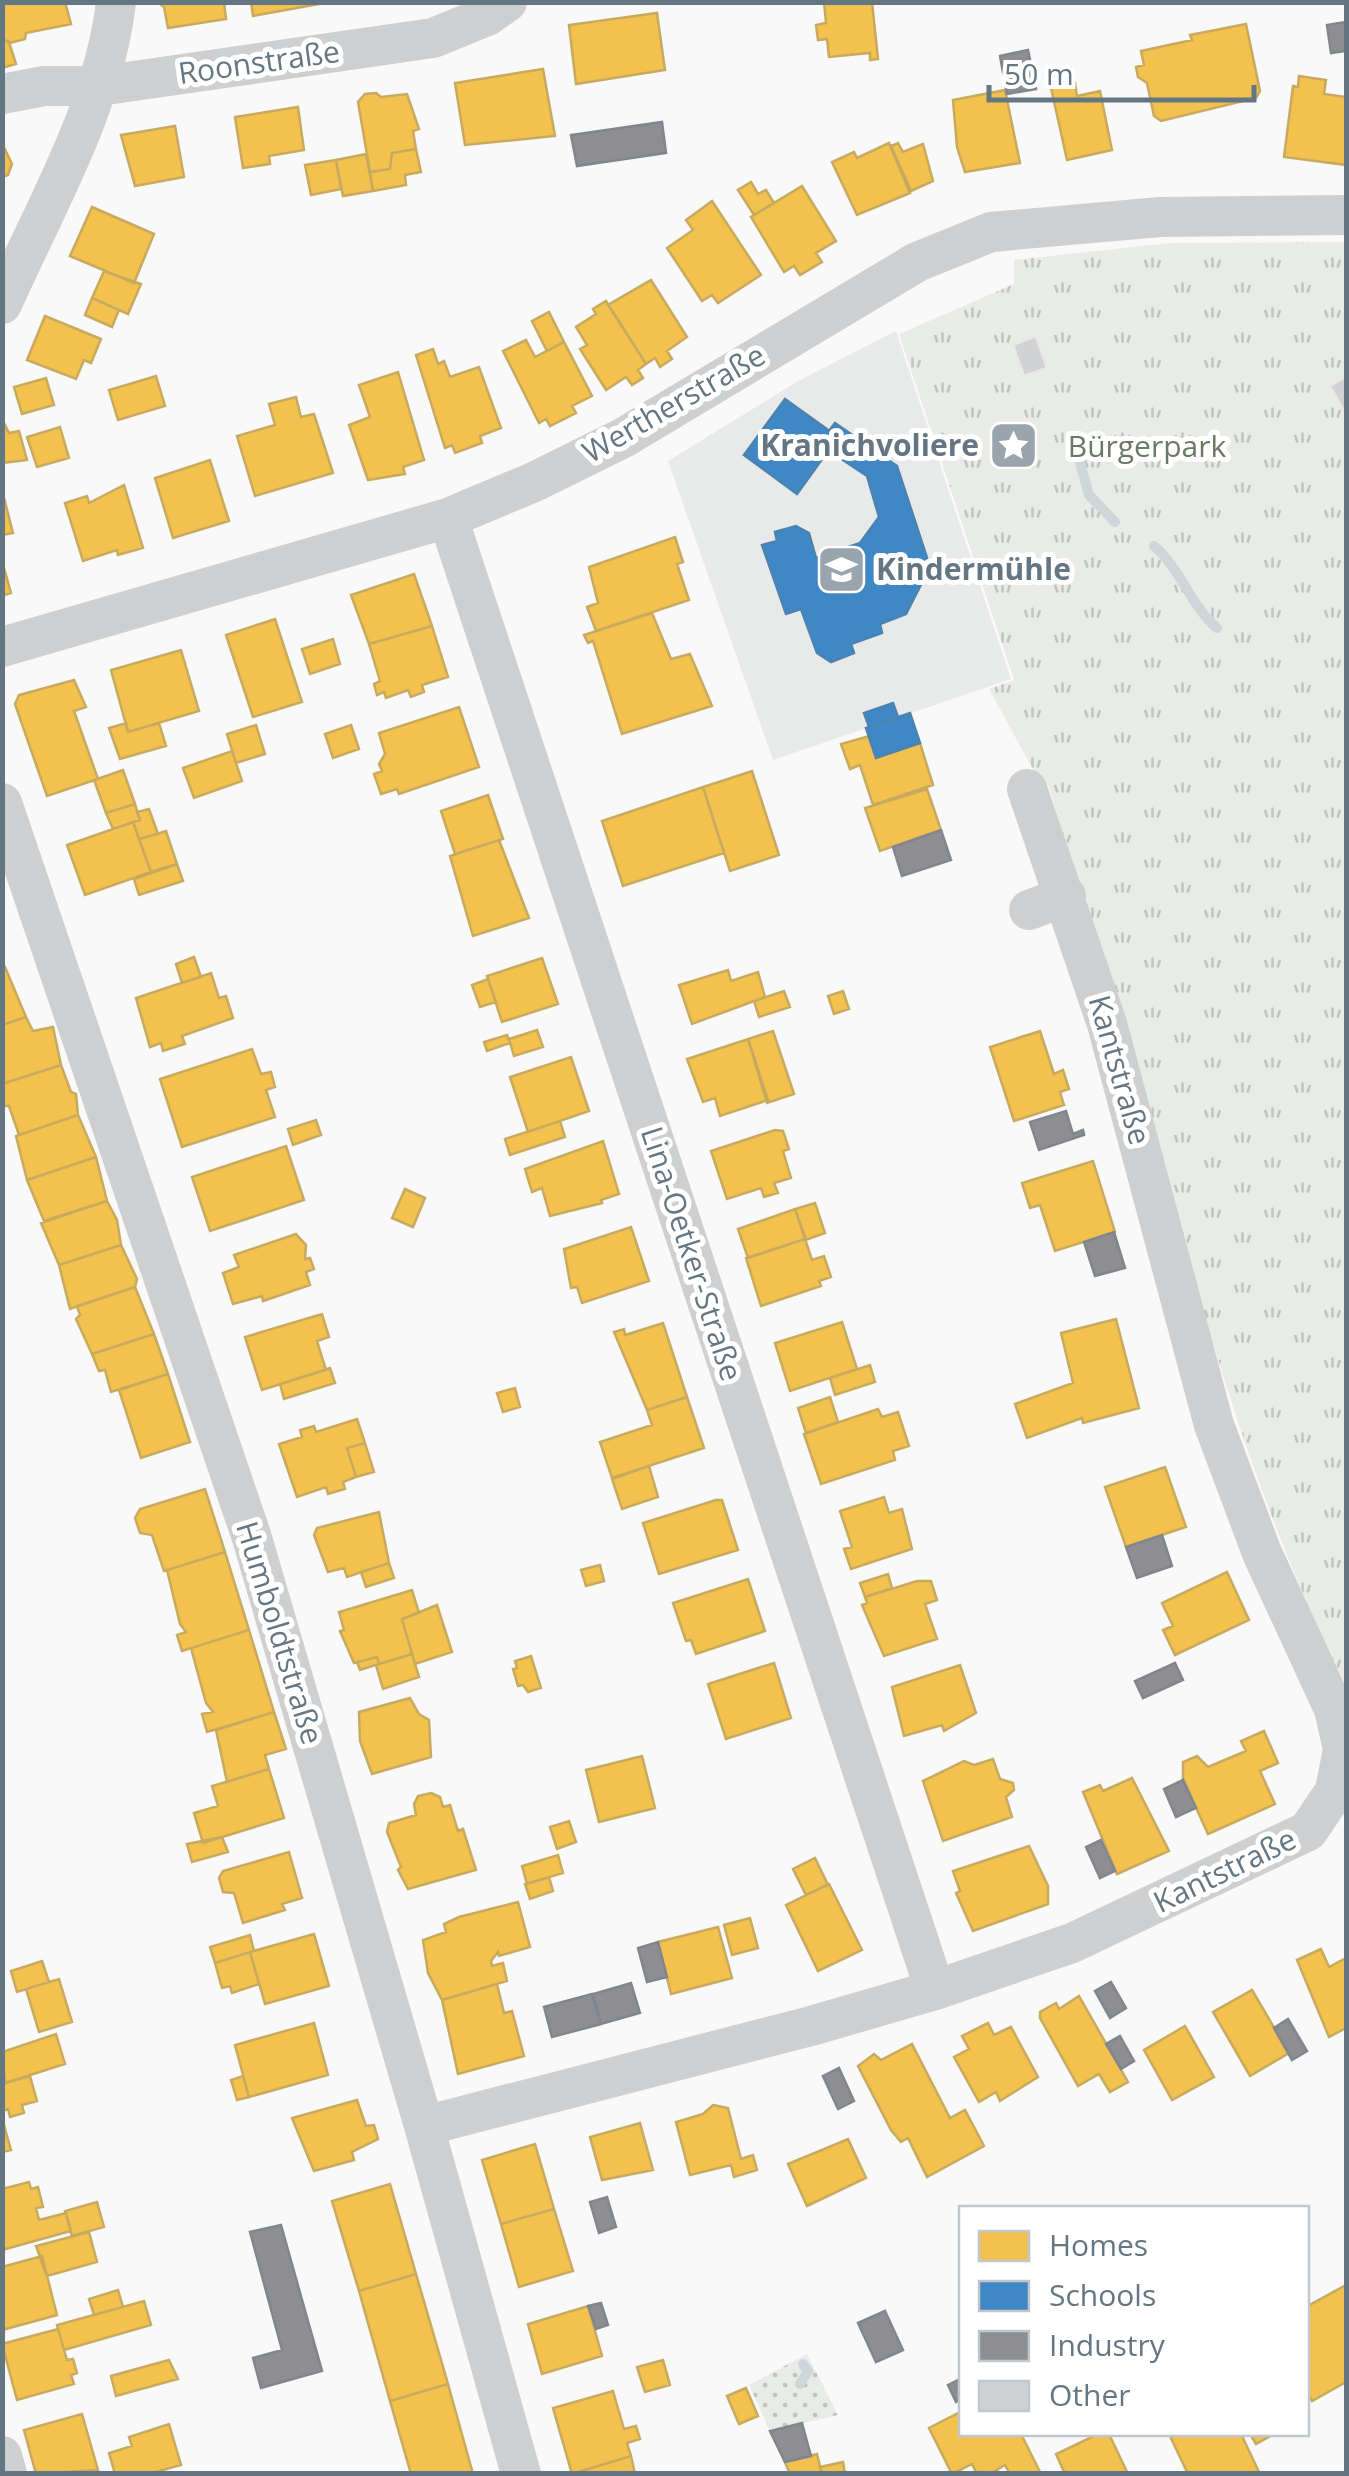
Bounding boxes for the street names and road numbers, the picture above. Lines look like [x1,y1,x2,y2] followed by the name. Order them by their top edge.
[176,30,342,93] street label: Roonstraße
[574,334,772,472] street label: Wertherstraße
[1080,990,1161,1149] street label: Kantstraße
[632,1121,753,1386] street label: Lina-Oetker-Straße
[227,1516,334,1749] street label: Humboldtstraße
[1146,1818,1302,1922] street label: Kantstraße

